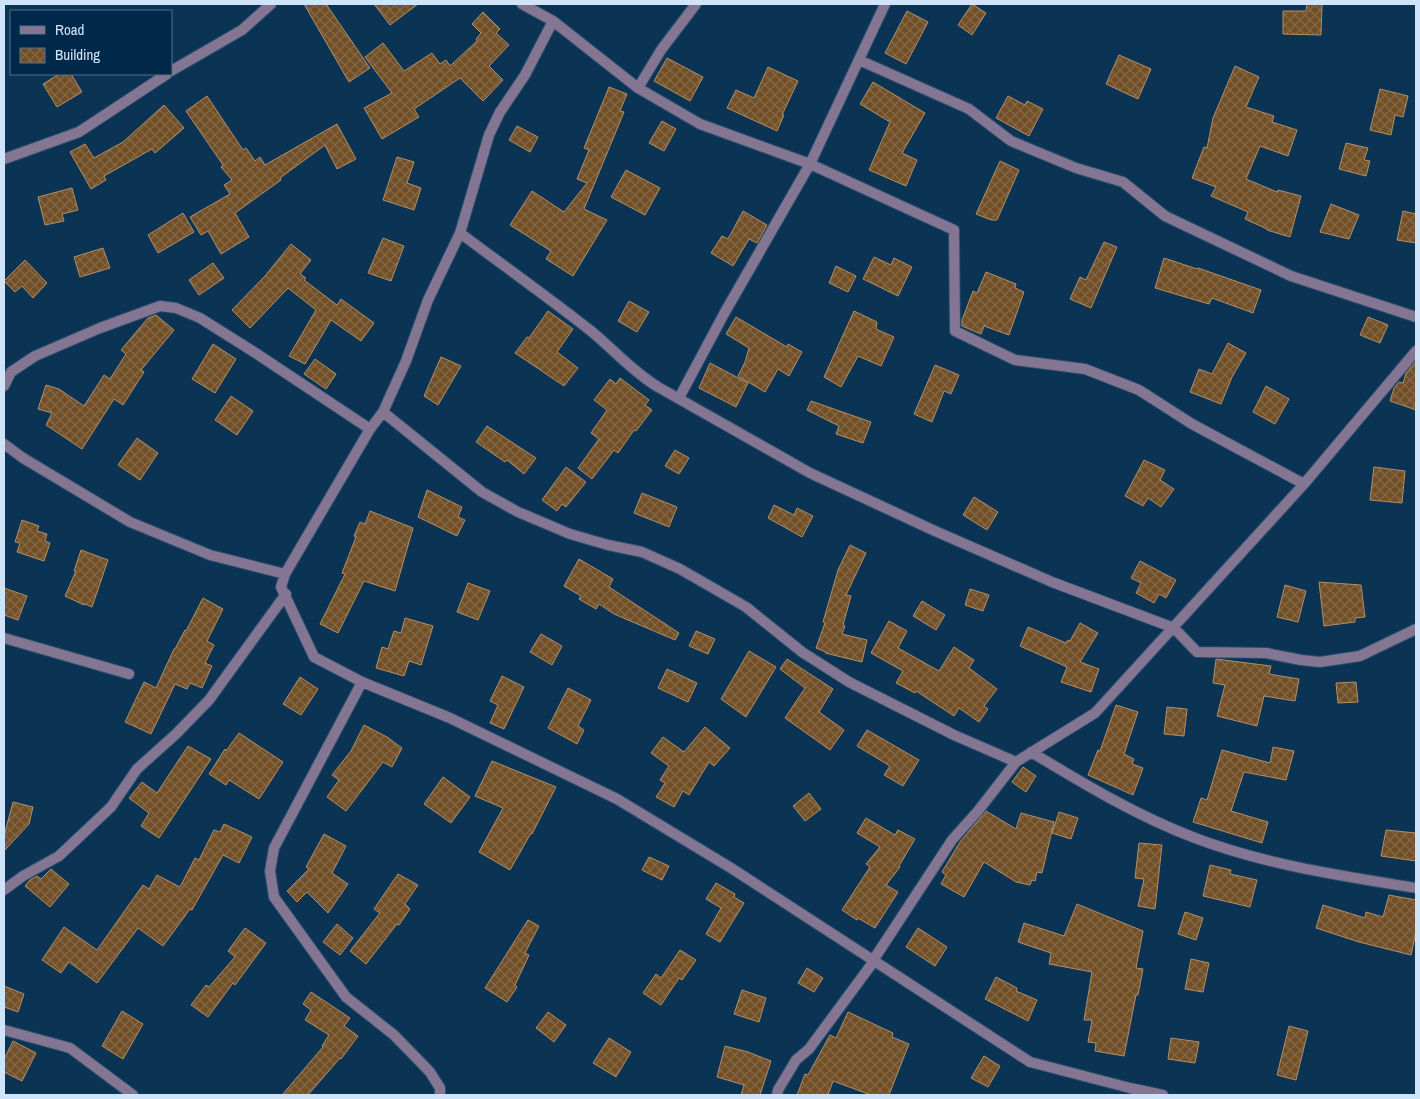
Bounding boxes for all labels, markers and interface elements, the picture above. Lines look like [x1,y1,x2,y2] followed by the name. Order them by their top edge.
[10,10,172,75] legend
[55,19,84,40] text: Road
[55,44,100,65] text: Building

